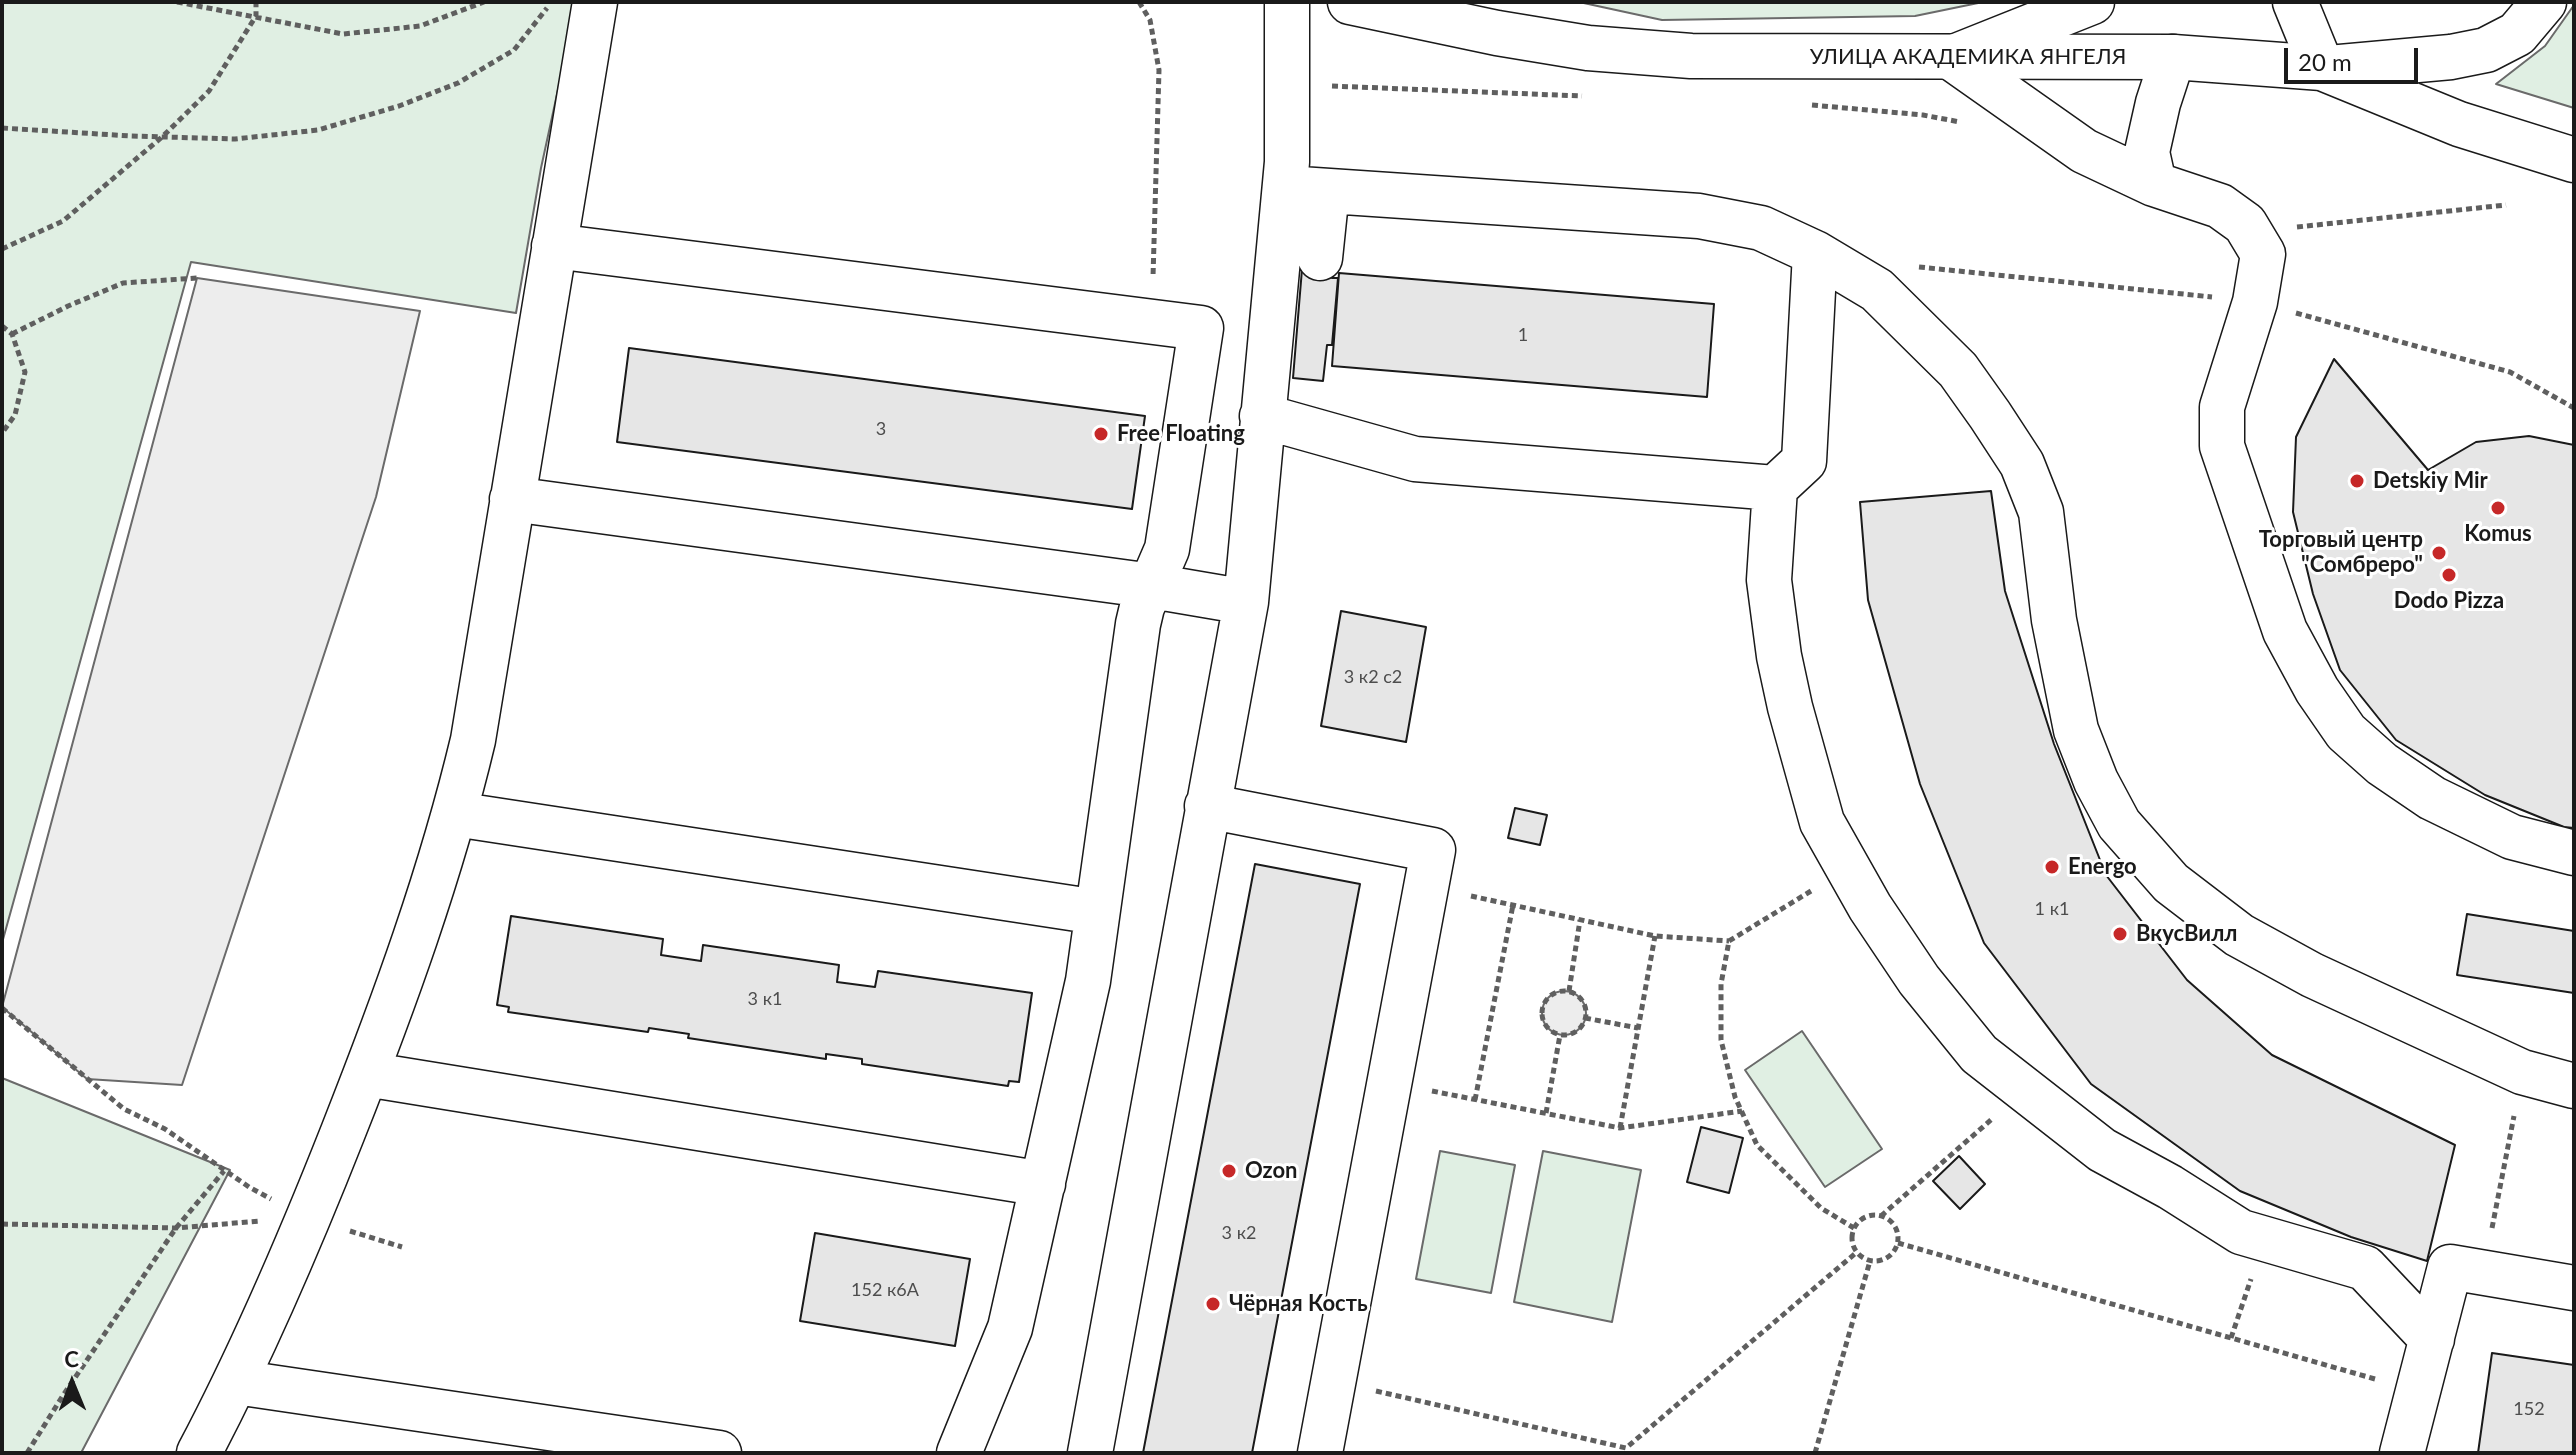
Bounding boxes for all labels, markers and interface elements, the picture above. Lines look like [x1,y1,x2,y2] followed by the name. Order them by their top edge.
[2288,32,2422,82] scale bar
[1810,44,2126,70] street label: УЛИЦА АКАДЕМИКА ЯНГЕЛЯ
[2298,47,2352,76] text: 20 m
[1518,324,1528,346] house number: 1
[876,418,886,440] house number: 3
[1117,421,1245,447] place label: Free Floating
[1092,425,1110,443] marker: Free Floating
[2373,468,2488,494] place label: Detskiy Mir
[2348,472,2366,490] marker: Detskiy Mir
[2489,499,2507,517] marker: Komus
[2464,521,2532,547] place label: Komus
[2259,527,2423,578] place label: Торговый центр "Сомбреро"
[2430,544,2448,562] marker: Торговый центр "Сомбреро"
[2440,566,2458,584] marker: Dodo Pizza
[2394,588,2504,614] place label: Dodo Pizza
[1344,666,1402,688] house number: 3 к2 с2
[2068,854,2137,880] place label: Energo
[2043,858,2061,876] marker: Energo
[2035,898,2069,920] house number: 1 к1
[2136,921,2237,947] place label: ВкусВилл
[2111,925,2129,943] marker: ВкусВилл
[748,988,782,1010] house number: 3 к1
[1245,1158,1298,1184] place label: Ozon
[1220,1162,1238,1180] marker: Ozon
[1222,1222,1256,1244] house number: 3 к2
[851,1279,919,1301] house number: 152 к6А
[1229,1291,1368,1317] place label: Чёрная Кость
[1204,1295,1222,1313] marker: Чёрная Кость
[32,1343,112,1423] north arrow
[64,1345,79,1372] text: С
[2513,1398,2545,1420] house number: 152

